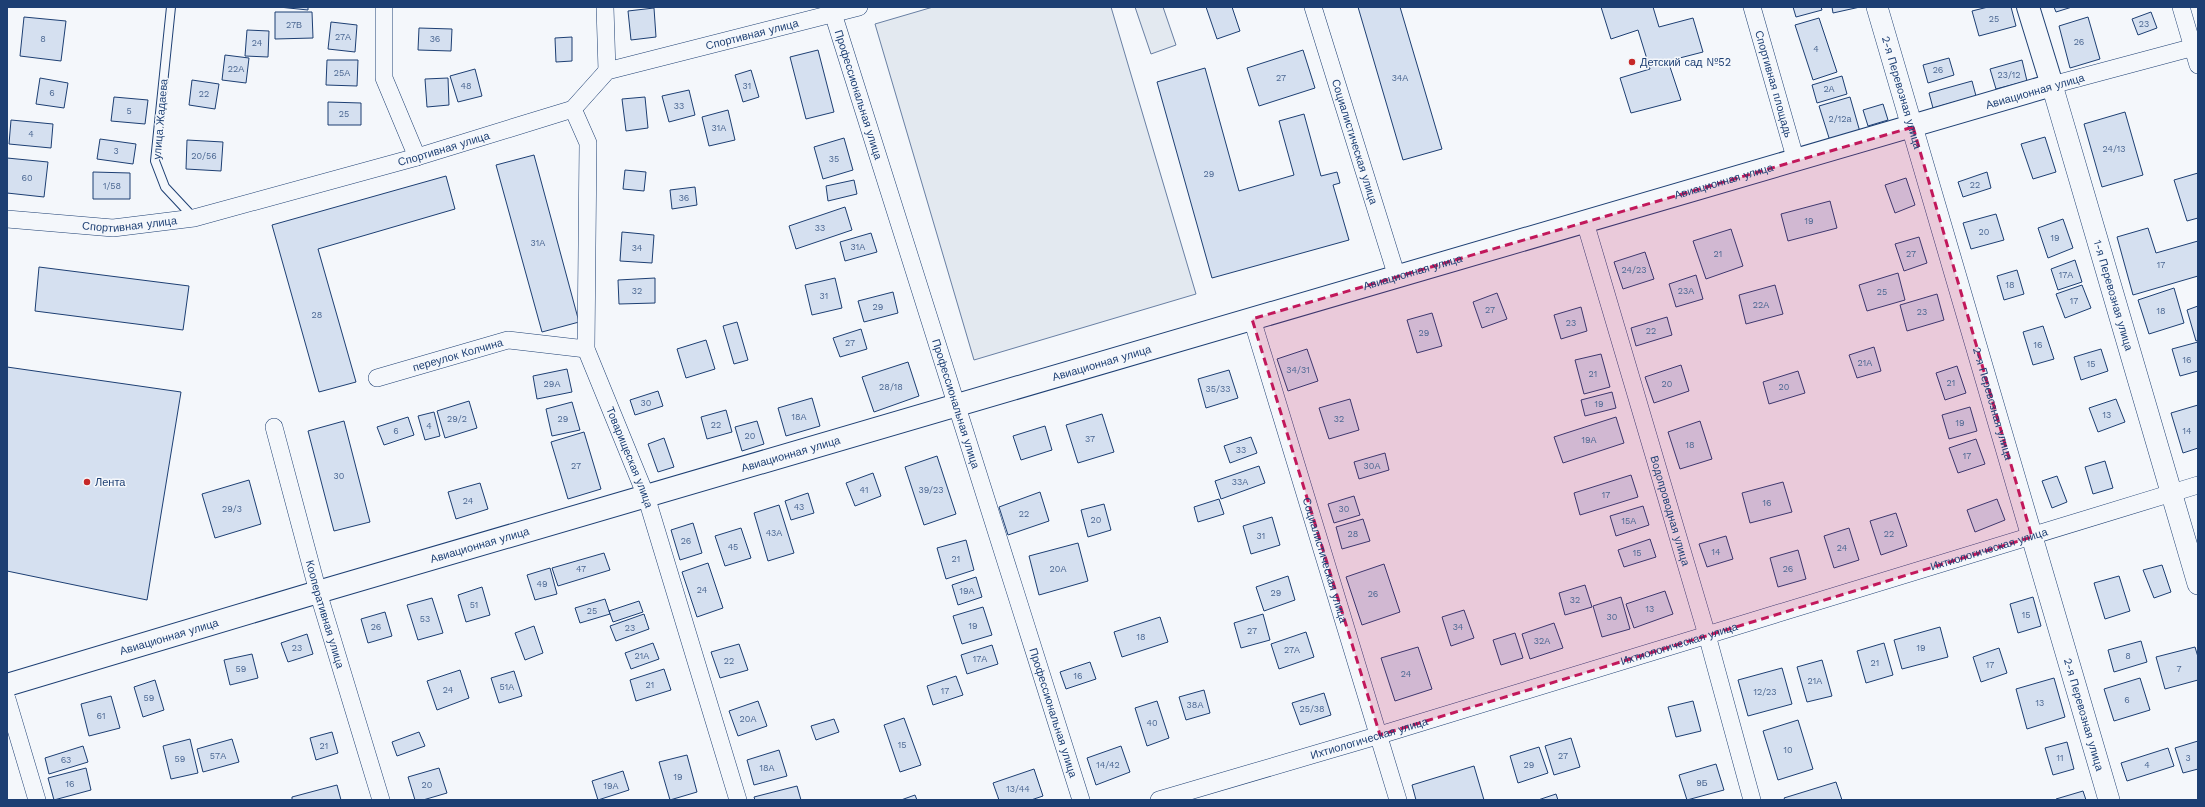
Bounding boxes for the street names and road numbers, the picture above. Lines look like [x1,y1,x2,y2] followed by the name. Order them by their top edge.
[704,16,801,53] street label: Спортивная улица
[832,28,885,162] street label: Профессиональная улица
[1752,29,1795,139] street label: Спортивная площадь
[1879,35,1924,151] street label: 2-я Перевозная улица
[1984,71,2087,112] street label: Авиационная улица
[150,77,171,160] street label: улица Жадаева
[1329,78,1380,207] street label: Социалистическая улица
[396,129,492,169] street label: Спортивная улица
[1673,161,1775,202] street label: Авиационная улица
[82,214,178,235] street label: Спортивная улица
[2091,238,2136,353] street label: 1-я Перевозная улица
[1362,252,1464,293] street label: Авиационная улица
[411,336,505,374] street label: переулок Колчина
[929,337,982,471] street label: Профессиональная улица
[1051,343,1154,384] street label: Авиационная улица
[1970,346,2015,462] street label: 2-я Перевозная улица
[603,405,655,510] street label: Товарищеская улица
[740,433,843,475] street label: Авиационная улица
[1647,454,1692,568] street label: Водопроводная улица
[1300,496,1350,625] street label: Социалистическая улица
[429,524,532,566] street label: Авиационная улица
[1929,525,2050,573] street label: Ихтиологическая улица
[303,559,347,671] street label: Кооперативная улица
[118,616,221,658] street label: Авиационная улица
[1619,620,1740,668] street label: Ихтиологическая улица
[1026,646,1080,780] street label: Профессиональная улица
[2061,657,2106,773] street label: 2-я Перевозная улица
[1309,715,1430,762] street label: Ихтиологическая улица

